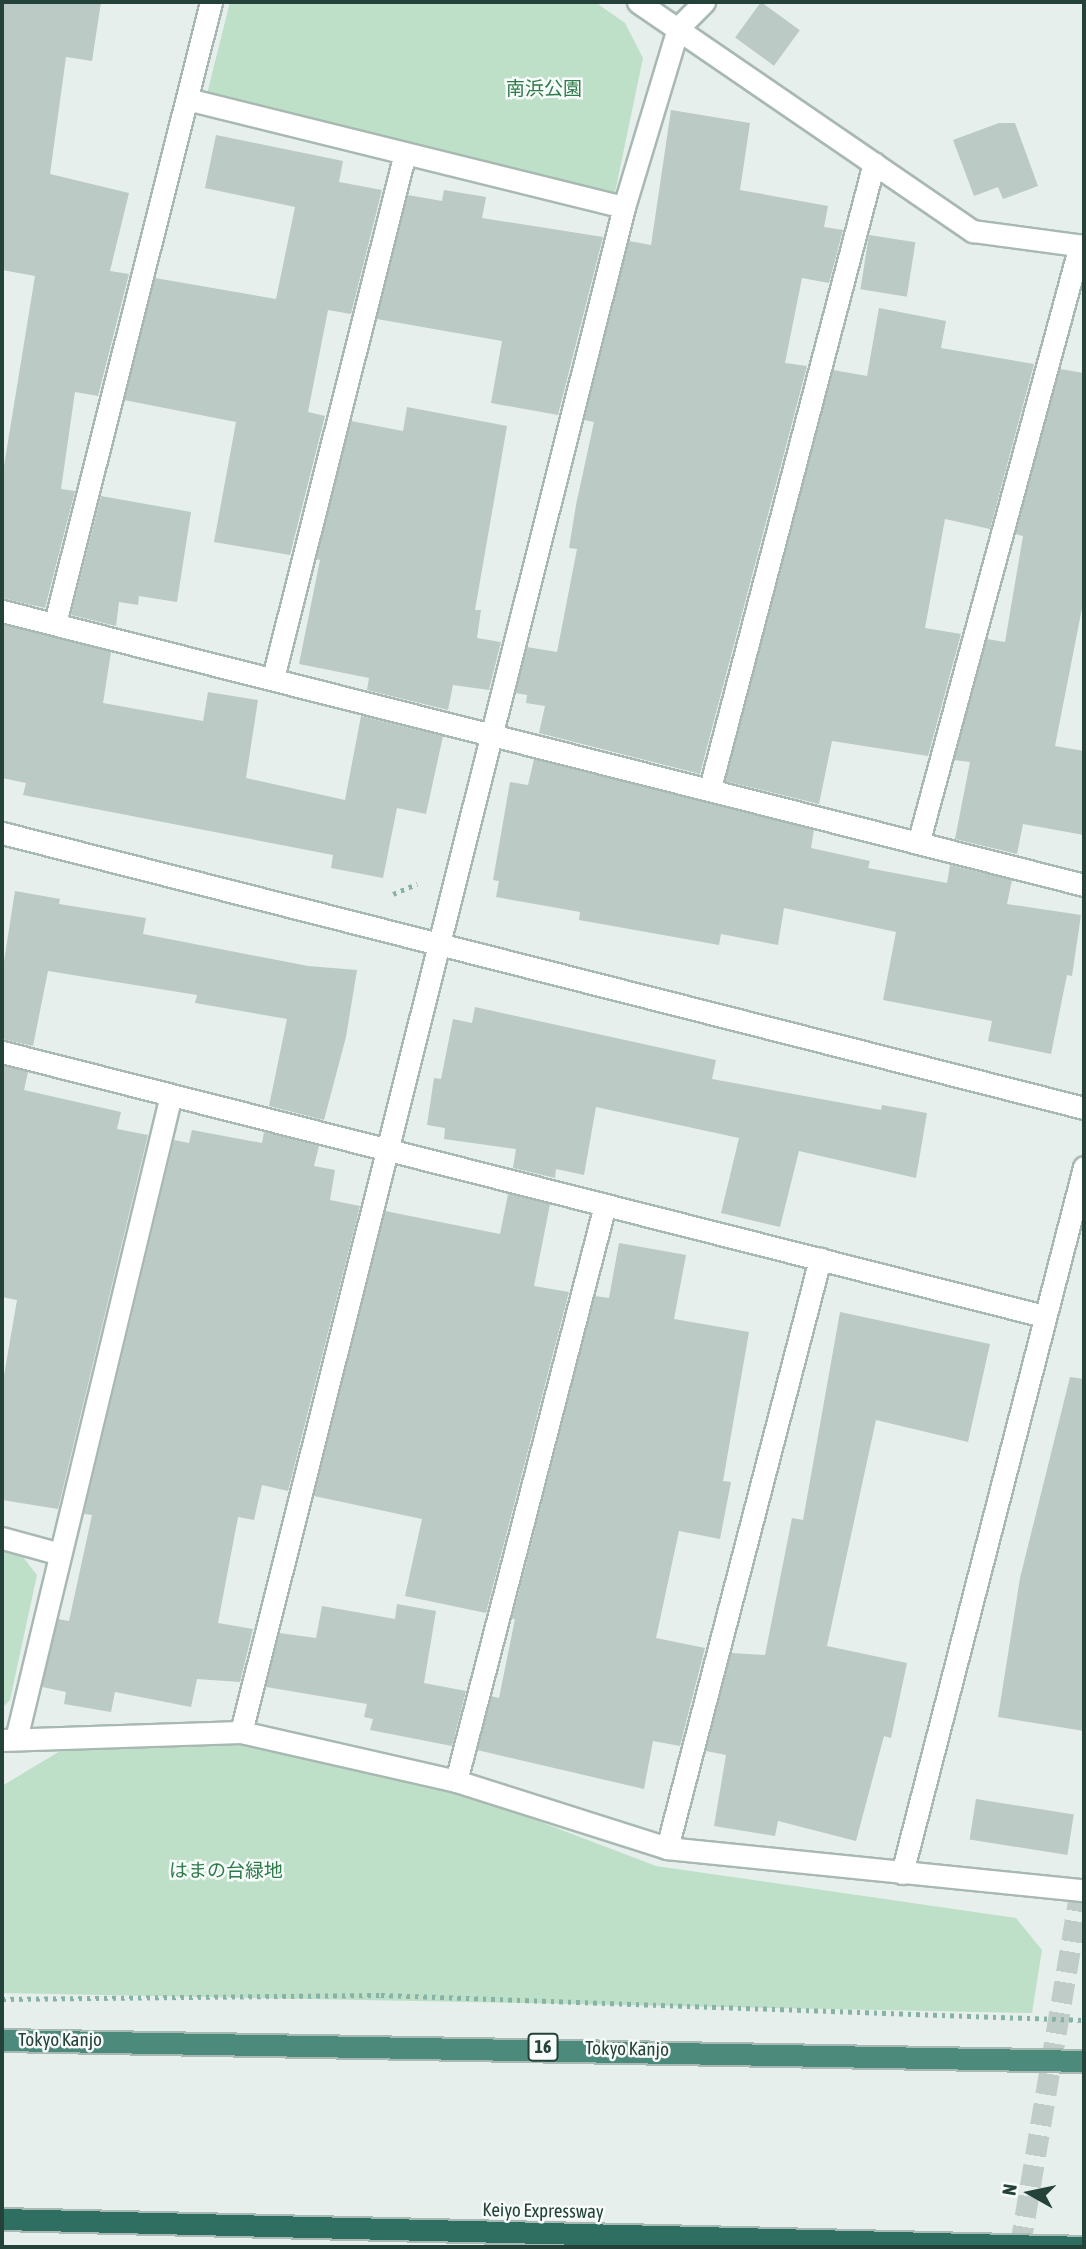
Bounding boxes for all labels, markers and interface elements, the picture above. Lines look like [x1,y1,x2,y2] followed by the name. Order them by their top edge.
[506,78,582,100] park label: 南浜公園
[169,1860,283,1882] park label: はまの台緑地
[18,2029,102,2051] street label: Tokyo Kanjo
[527,2033,559,2062] road number: 16
[585,2037,669,2061] street label: Tokyo Kanjo
[995,2158,1065,2228] north arrow
[998,2182,1021,2197] text: N
[482,2199,604,2223] street label: Keiyo Expressway

